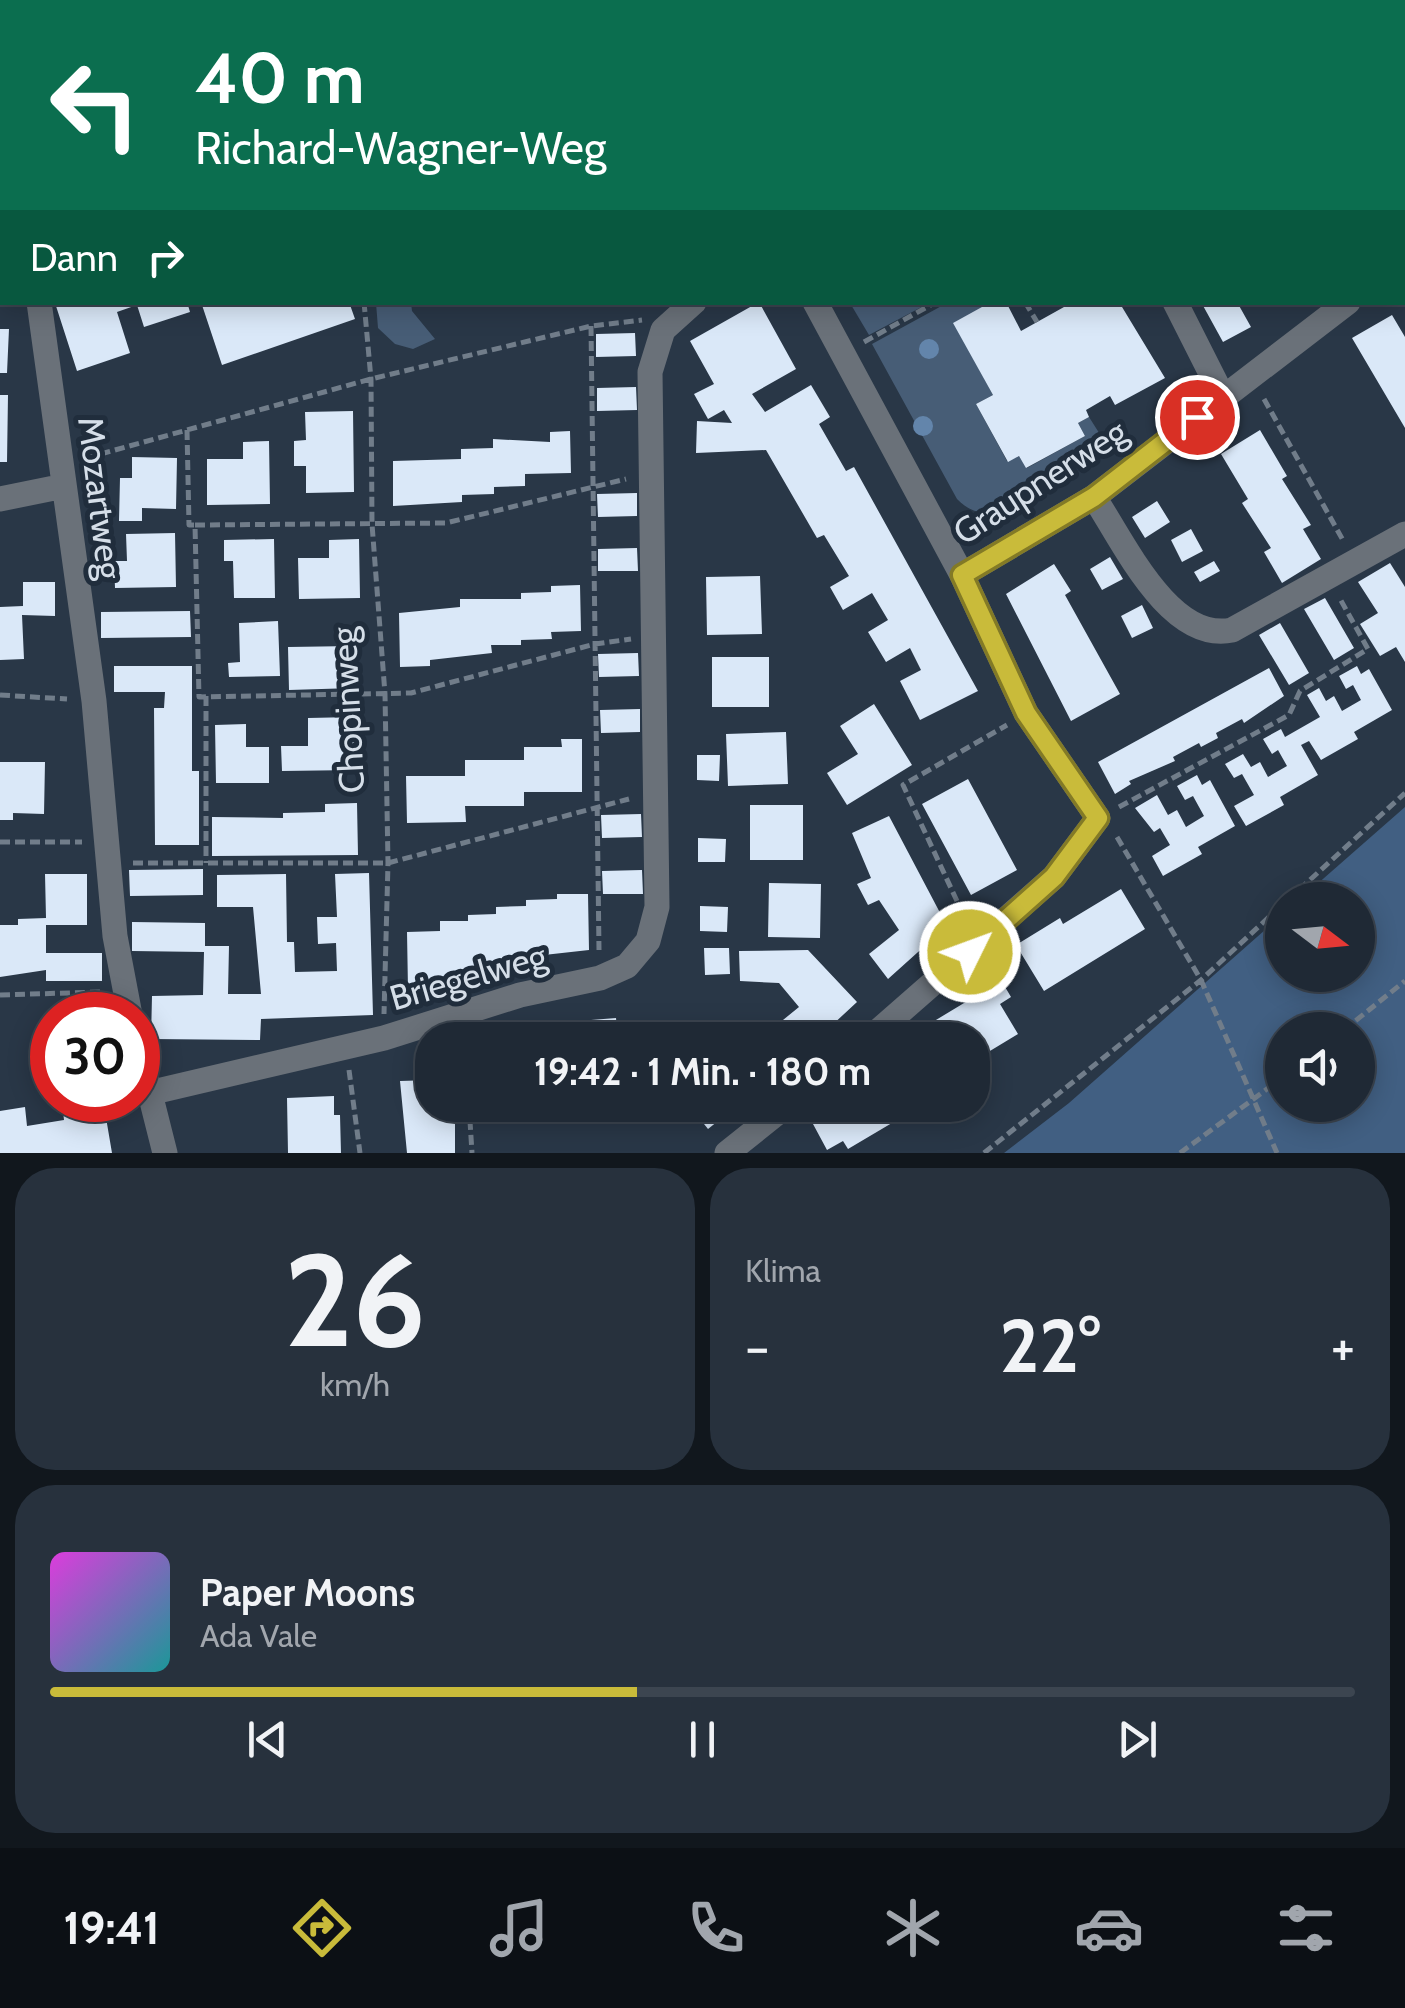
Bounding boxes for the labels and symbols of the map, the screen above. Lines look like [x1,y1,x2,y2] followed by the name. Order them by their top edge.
[1155,375,1240,460] pin
[945,409,1135,553] street label: Graupnerweg
[69,414,132,582] street label: Mozartweg
[322,625,373,794] street label: Chopinweg
[1265,882,1375,992] north arrow
[918,900,1022,1004] position arrow
[385,933,552,1019] street label: Briegelweg
[30,992,160,1122] speed limit sign: 30

